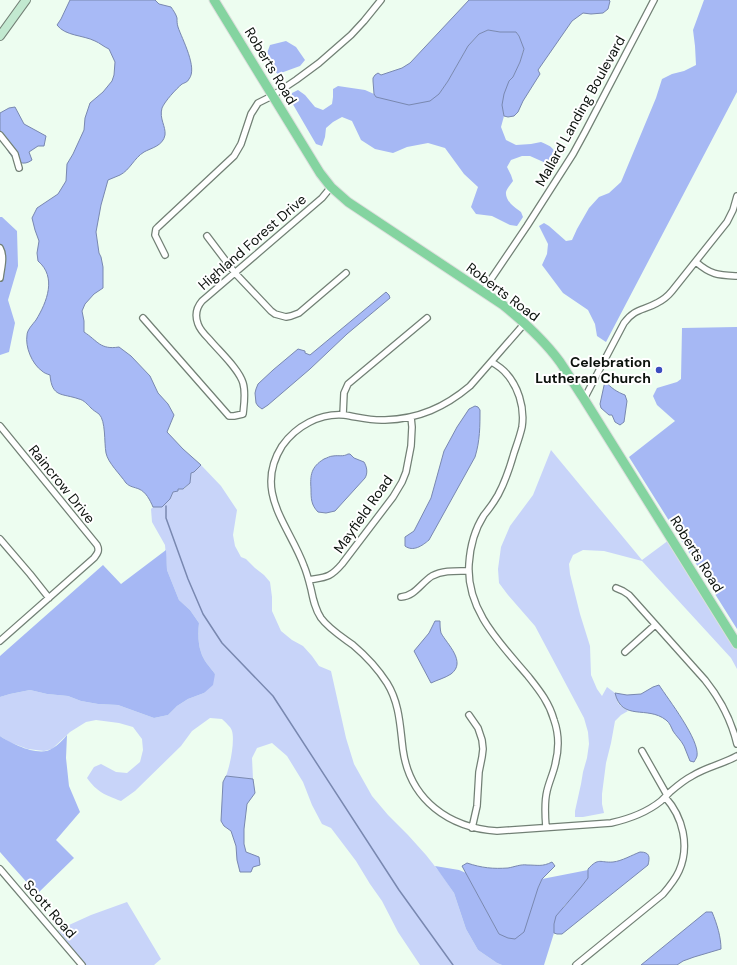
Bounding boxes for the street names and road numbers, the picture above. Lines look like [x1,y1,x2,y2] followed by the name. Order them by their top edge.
[241,24,301,108] street label: Roberts Road
[531,33,629,189] street label: Mallard Landing Boulevard
[194,190,310,294] street label: Highland Forest Drive
[463,259,543,325] street label: Roberts Road
[25,441,99,527] street label: Raincrow Drive
[330,472,396,556] street label: Mayfield Road
[666,512,728,596] street label: Roberts Road
[20,876,80,942] street label: Scott Road

